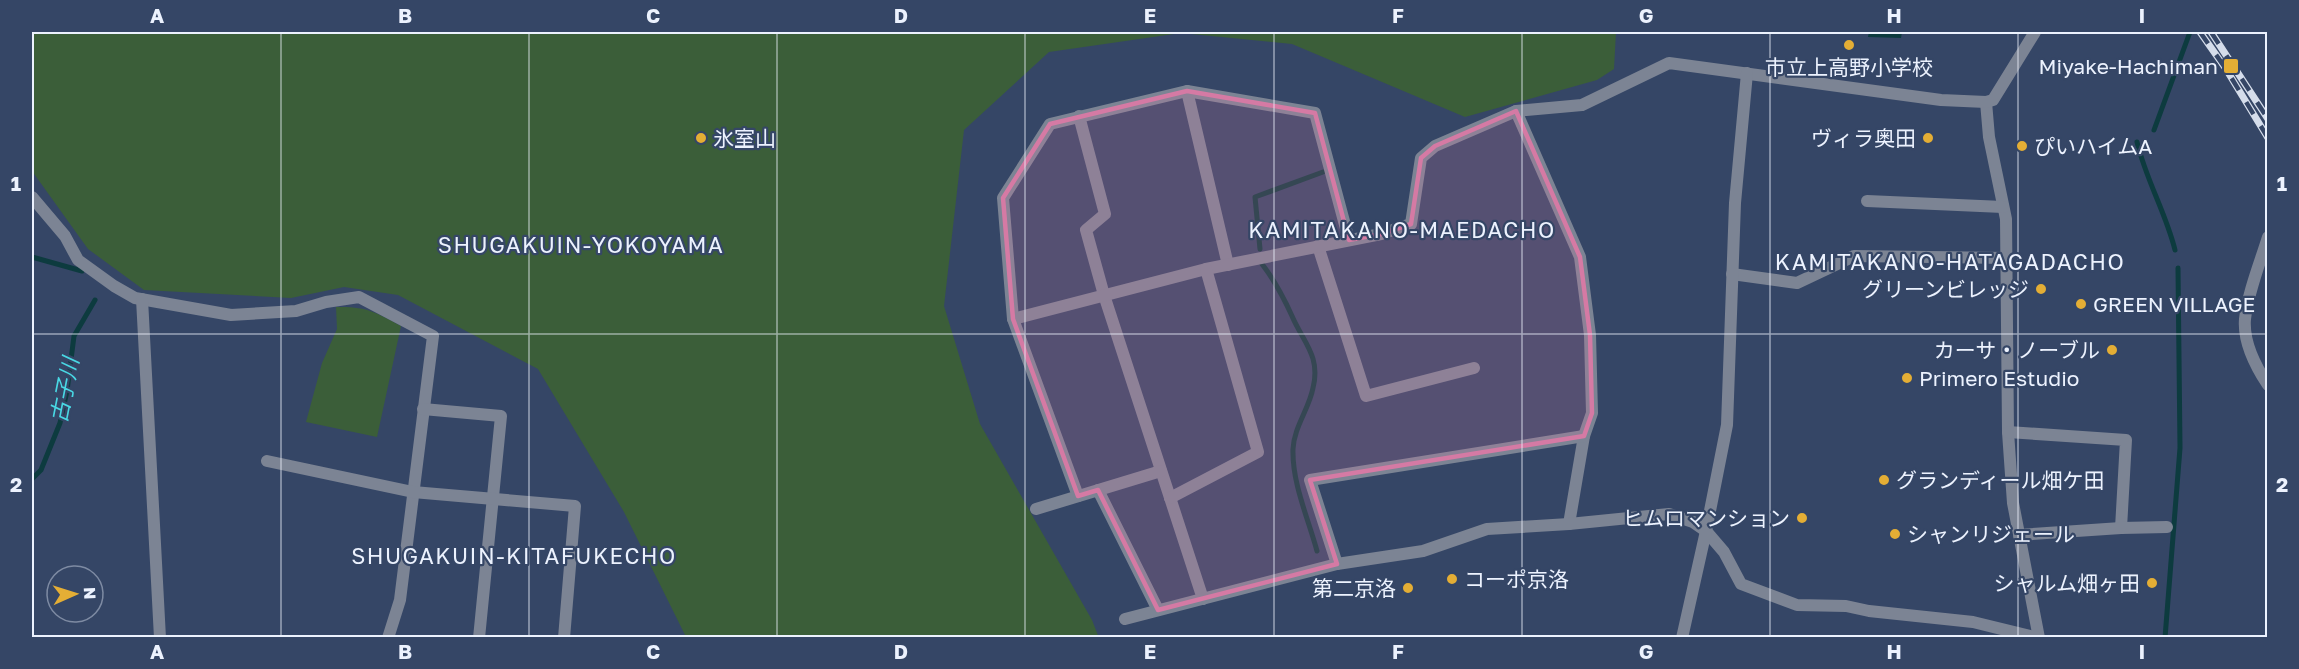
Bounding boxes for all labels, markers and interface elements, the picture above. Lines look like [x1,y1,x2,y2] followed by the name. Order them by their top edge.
[150,3,164,27] text: A
[398,3,412,27] text: B
[646,3,660,27] text: C
[894,3,908,27] text: D
[1144,3,1156,27] text: E
[1392,3,1404,27] text: F
[1639,3,1653,27] text: G
[1886,3,1902,27] text: H
[2139,3,2145,27] text: I
[1842,38,1856,52] marker: 市立上高野小学校
[2039,53,2218,79] place label: Miyake-Hachiman
[1765,54,1933,80] place label: 市立上高野小学校
[2222,57,2240,75] marker: Miyake-Hachiman
[713,125,776,151] place label: 氷室山
[1811,125,1916,151] place label: ヴィラ奥田
[694,131,708,145] marker: 氷室山
[1921,131,1935,145] marker: ヴィラ奥田
[2034,133,2152,159] place label: ぴいハイムA
[2015,139,2029,153] marker: ぴいハイムA
[11,171,21,195] text: 1
[2277,171,2287,195] text: 1
[1248,216,1556,243] district label: KAMITAKANO-MAEDACHO
[438,231,724,258] district label: SHUGAKUIN-YOKOYAMA
[1775,248,2125,275] district label: KAMITAKANO-HATAGADACHO
[1862,276,2029,302] place label: グリーンビレッジ
[2034,282,2048,296] marker: グリーンビレッジ
[2093,291,2255,317] place label: GREEN VILLAGE
[2074,297,2088,311] marker: GREEN VILLAGE
[1934,337,2100,363] place label: カーサ・ノーブル
[2105,343,2119,357] marker: カーサ・ノーブル
[44,353,84,425] water label: 古子川
[1919,365,2079,391] place label: Primero Estudio
[1900,371,1914,385] marker: Primero Estudio
[1896,467,2105,493] place label: グランディール畑ケ田
[10,472,22,496] text: 2
[2276,472,2288,496] text: 2
[1877,473,1891,487] marker: グランディール畑ケ田
[1622,505,1790,531] place label: ヒムロマンション
[1795,511,1809,525] marker: ヒムロマンション
[1907,521,2075,547] place label: シャンリジェール
[1888,527,1902,541] marker: シャンリジェール
[351,542,677,569] district label: SHUGAKUIN-KITAFUKECHO
[45,564,105,624] north arrow
[1464,566,1569,592] place label: コーポ京洛
[1993,570,2140,596] place label: シャルム畑ヶ田
[1445,572,1459,586] marker: コーポ京洛
[1312,575,1396,601] place label: 第二京洛
[2145,576,2159,590] marker: シャルム畑ヶ田
[1401,581,1415,595] marker: 第二京洛
[80,587,100,600] text: N
[150,639,164,663] text: A
[398,639,412,663] text: B
[646,639,660,663] text: C
[894,639,908,663] text: D
[1144,639,1156,663] text: E
[1392,639,1404,663] text: F
[1639,639,1653,663] text: G
[1886,639,1902,663] text: H
[2139,639,2145,663] text: I

